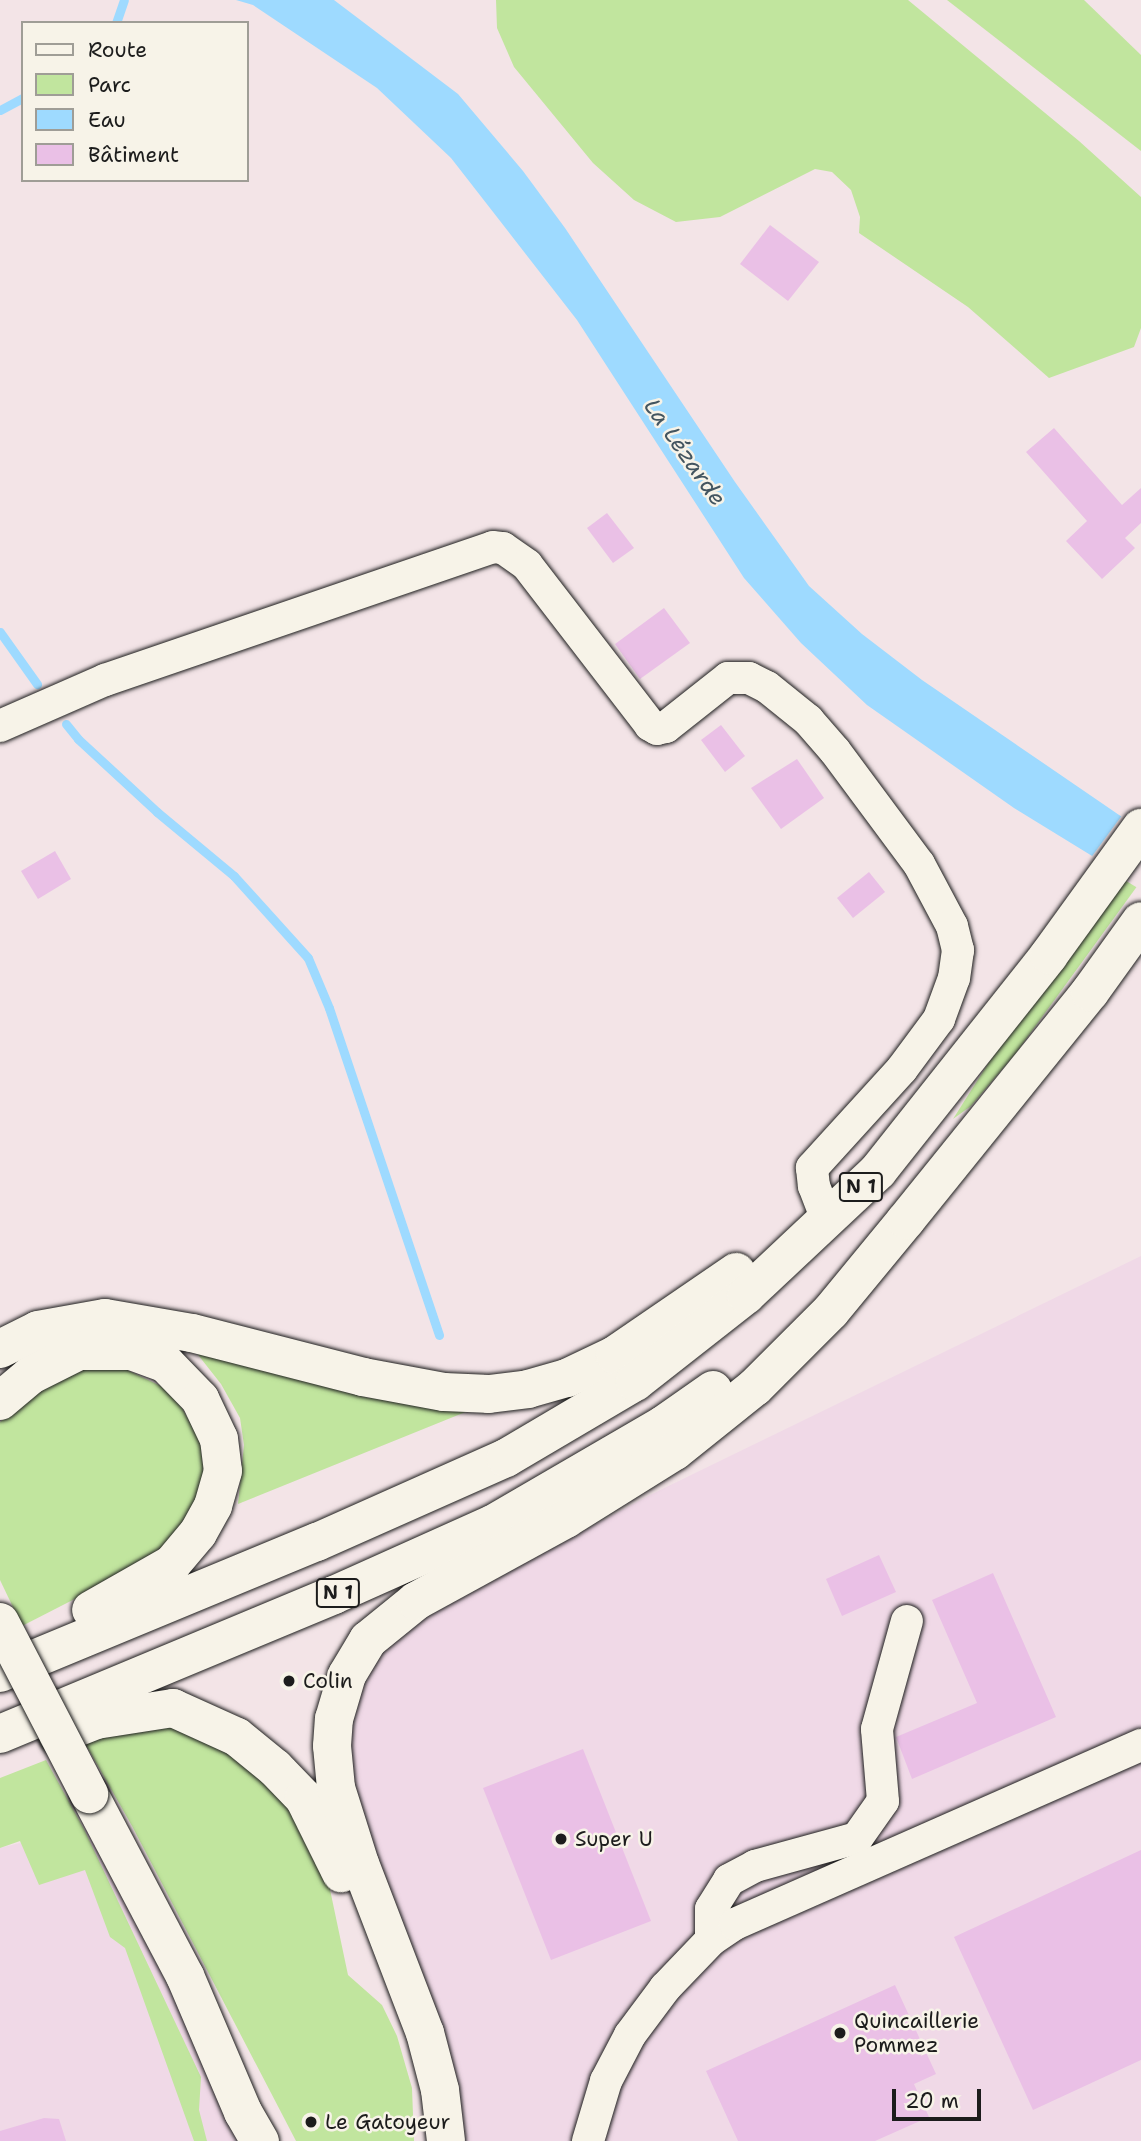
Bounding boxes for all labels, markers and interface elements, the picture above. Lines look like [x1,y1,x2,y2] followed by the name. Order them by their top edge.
[21,21,248,182] legend
[88,36,147,64] text: Route
[88,71,131,99] text: Parc
[88,106,126,134] text: Eau
[88,141,179,169] text: Bâtiment
[638,393,732,511] water label: La Lézarde
[838,1172,884,1203] road number: N 1
[315,1578,361,1609] road number: N 1
[303,1668,353,1694] place label: Colin
[281,1673,297,1689] marker: Colin
[575,1826,653,1852] place label: Super U
[553,1831,569,1847] marker: Super U
[854,2008,979,2058] place label: Quincaillerie Pommez
[832,2025,848,2041] marker: Quincaillerie Pommez
[896,2074,985,2118] scale bar
[905,2087,959,2115] text: 20 m
[325,2109,450,2135] place label: Le Gatoyeur
[303,2114,319,2130] marker: Le Gatoyeur

